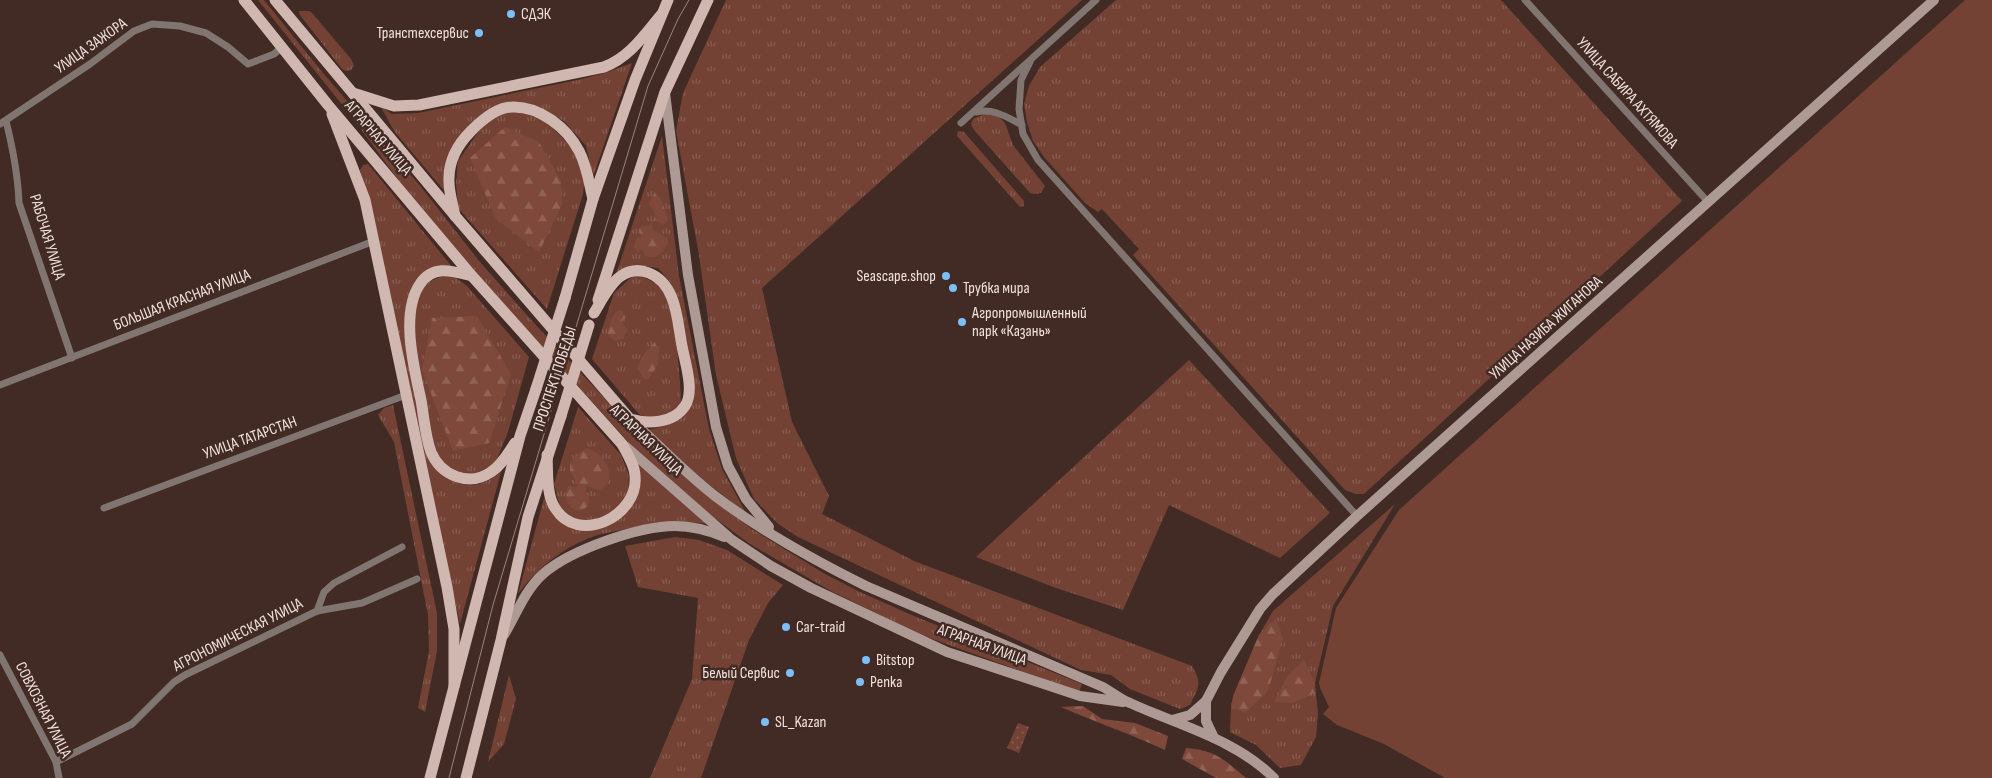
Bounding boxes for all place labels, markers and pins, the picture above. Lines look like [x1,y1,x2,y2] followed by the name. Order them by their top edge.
[521,5,552,24] place label: СДЭК
[505,8,517,20] marker: СДЭК
[377,24,469,43] place label: Транстехсервис
[473,27,485,39] marker: Транстехсервис
[857,267,936,286] place label: Seascape.shop
[940,270,952,282] marker: Seascape.shop
[963,279,1030,298] place label: Трубка мира
[947,282,959,294] marker: Трубка мира
[971,304,1087,341] place label: Агропромышленный парк «Казань»
[956,316,968,328] marker: Агропромышленный парк «Казань»
[796,618,845,637] place label: Car-traid
[780,621,792,633] marker: Car-traid
[876,651,915,670] place label: Bitstop
[860,654,872,666] marker: Bitstop
[702,664,780,683] place label: Белый Сервис
[784,667,796,679] marker: Белый Сервис
[870,673,902,692] place label: Penka
[854,676,866,688] marker: Penka
[775,713,826,732] place label: SL_Kazan
[759,716,771,728] marker: SL_Kazan

